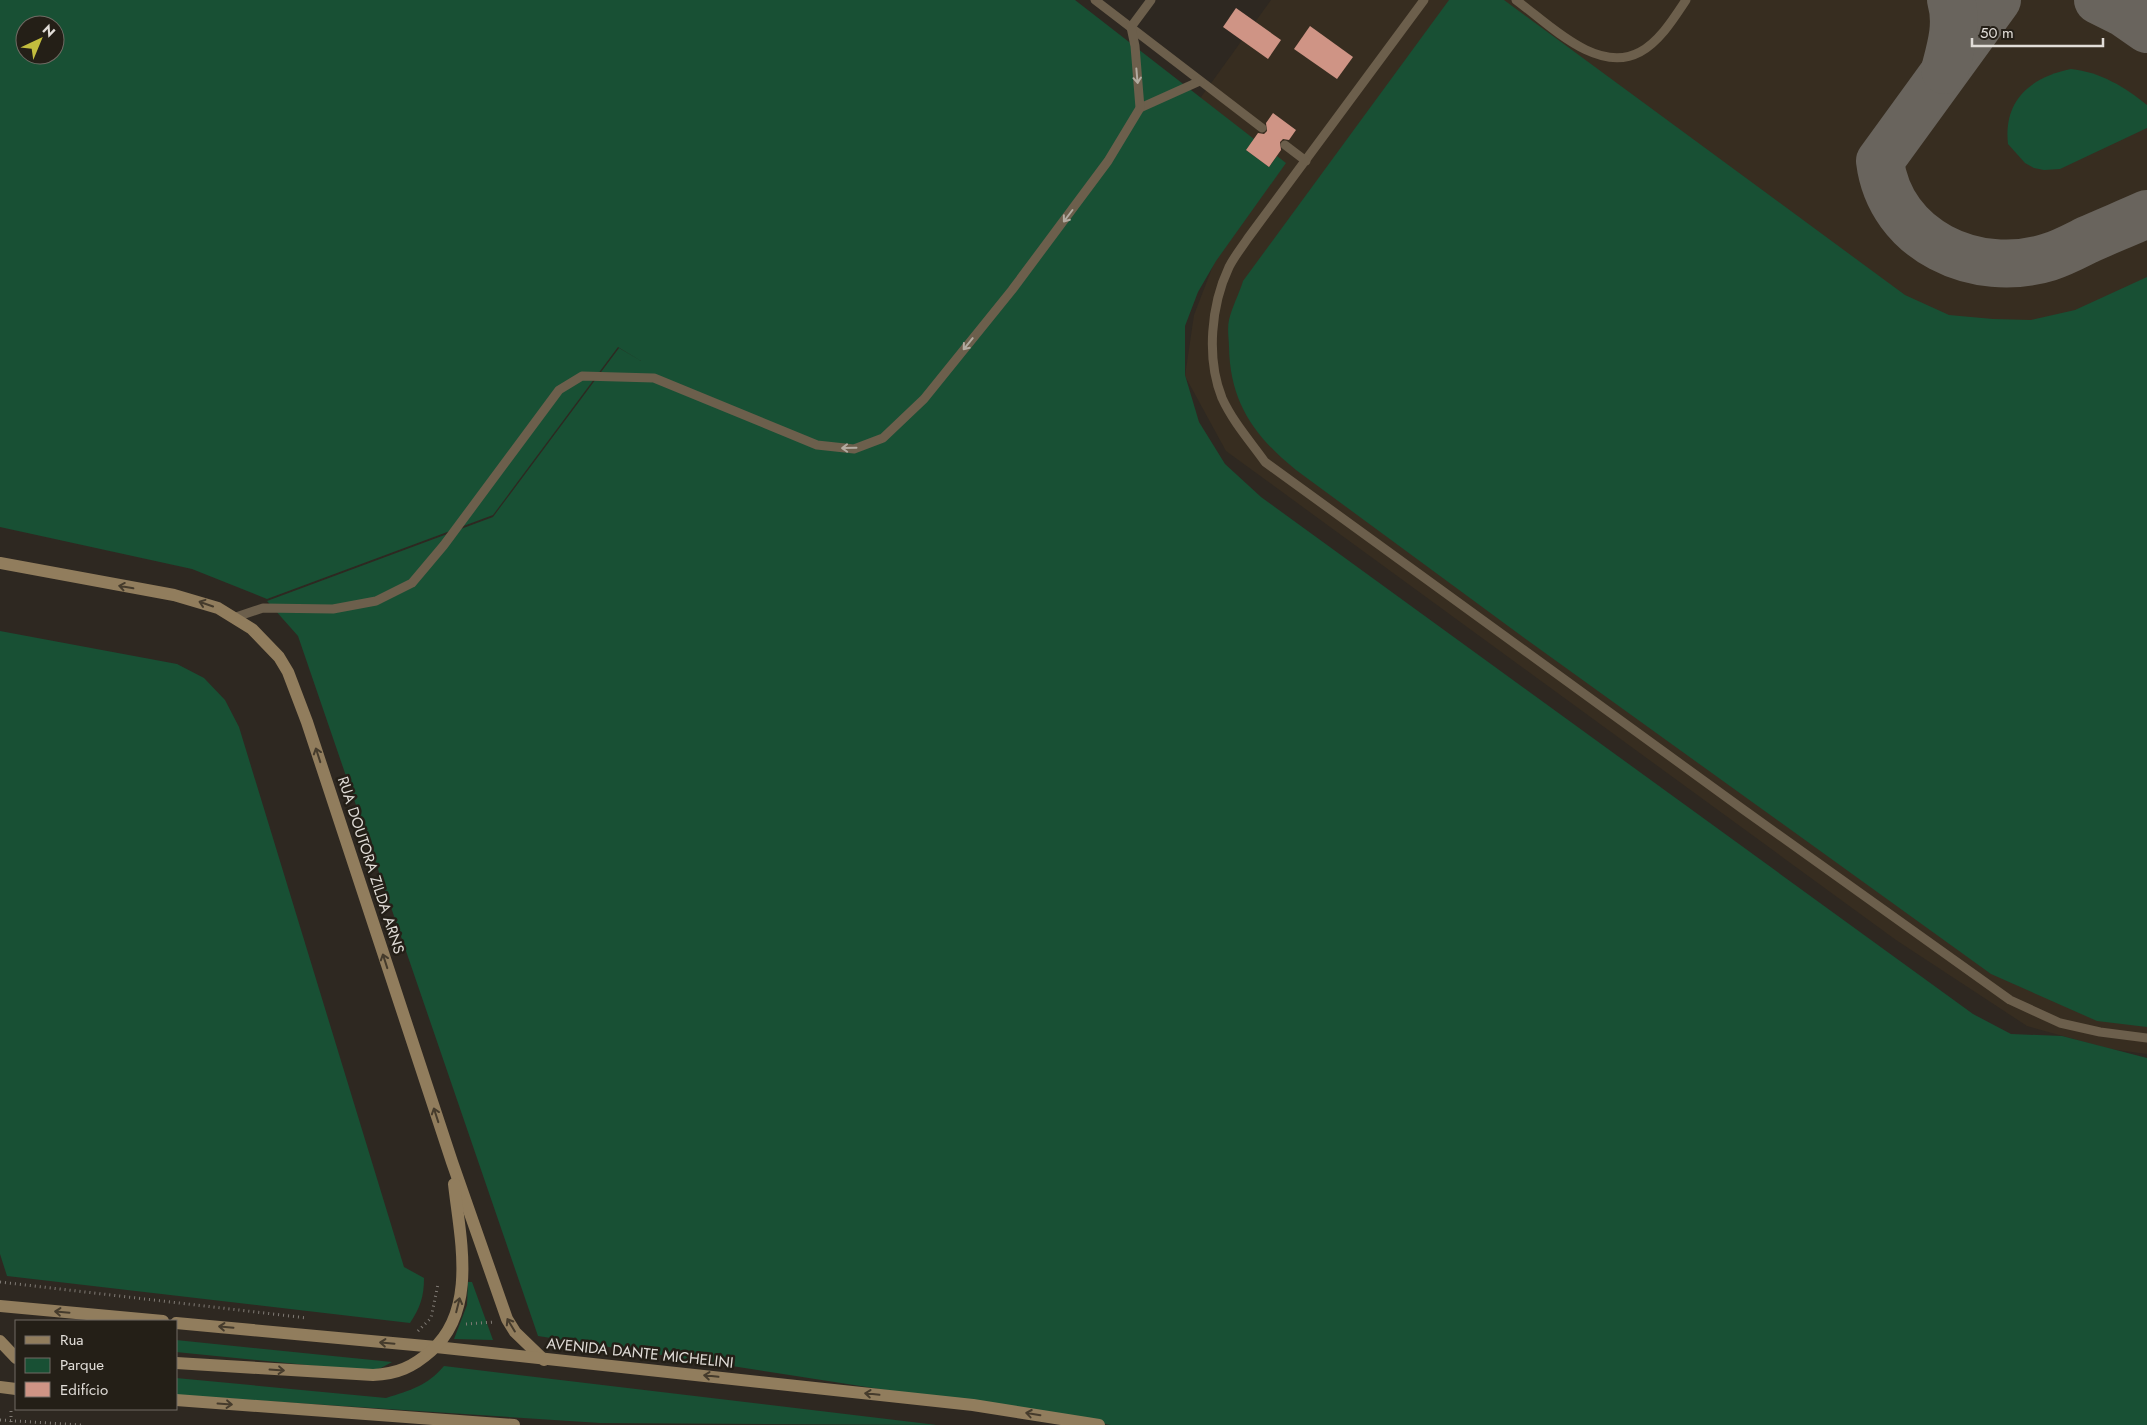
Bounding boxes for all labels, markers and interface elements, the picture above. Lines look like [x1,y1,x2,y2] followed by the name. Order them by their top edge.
[15,15,65,65] north arrow
[1972,15,2103,47] scale bar
[38,20,60,42] text: N
[1980,22,2014,44] text: 50 m
[1133,67,1142,83] one-way arrow
[1062,209,1073,222] one-way arrow
[963,338,974,351] one-way arrow
[842,443,858,453] one-way arrow
[119,581,135,591] one-way arrow
[199,599,215,608] one-way arrow
[313,748,322,764] one-way arrow
[332,773,410,957] street label: RUA DOUTORA ZILDA ARNS
[380,953,390,969] one-way arrow
[431,1108,441,1124] one-way arrow
[454,1297,463,1313] one-way arrow
[54,1307,70,1316] one-way arrow
[505,1318,516,1332] one-way arrow
[15,1320,178,1410] legend
[218,1322,234,1332] one-way arrow
[60,1329,84,1351] text: Rua
[545,1332,735,1374] street label: AVENIDA DANTE MICHELINI
[380,1338,396,1347] one-way arrow
[60,1354,104,1376] text: Parque
[269,1365,285,1374] one-way arrow
[703,1371,719,1381] one-way arrow
[60,1379,108,1401] text: Edifício
[864,1389,880,1399] one-way arrow
[217,1399,233,1408] one-way arrow
[1026,1409,1042,1419] one-way arrow

